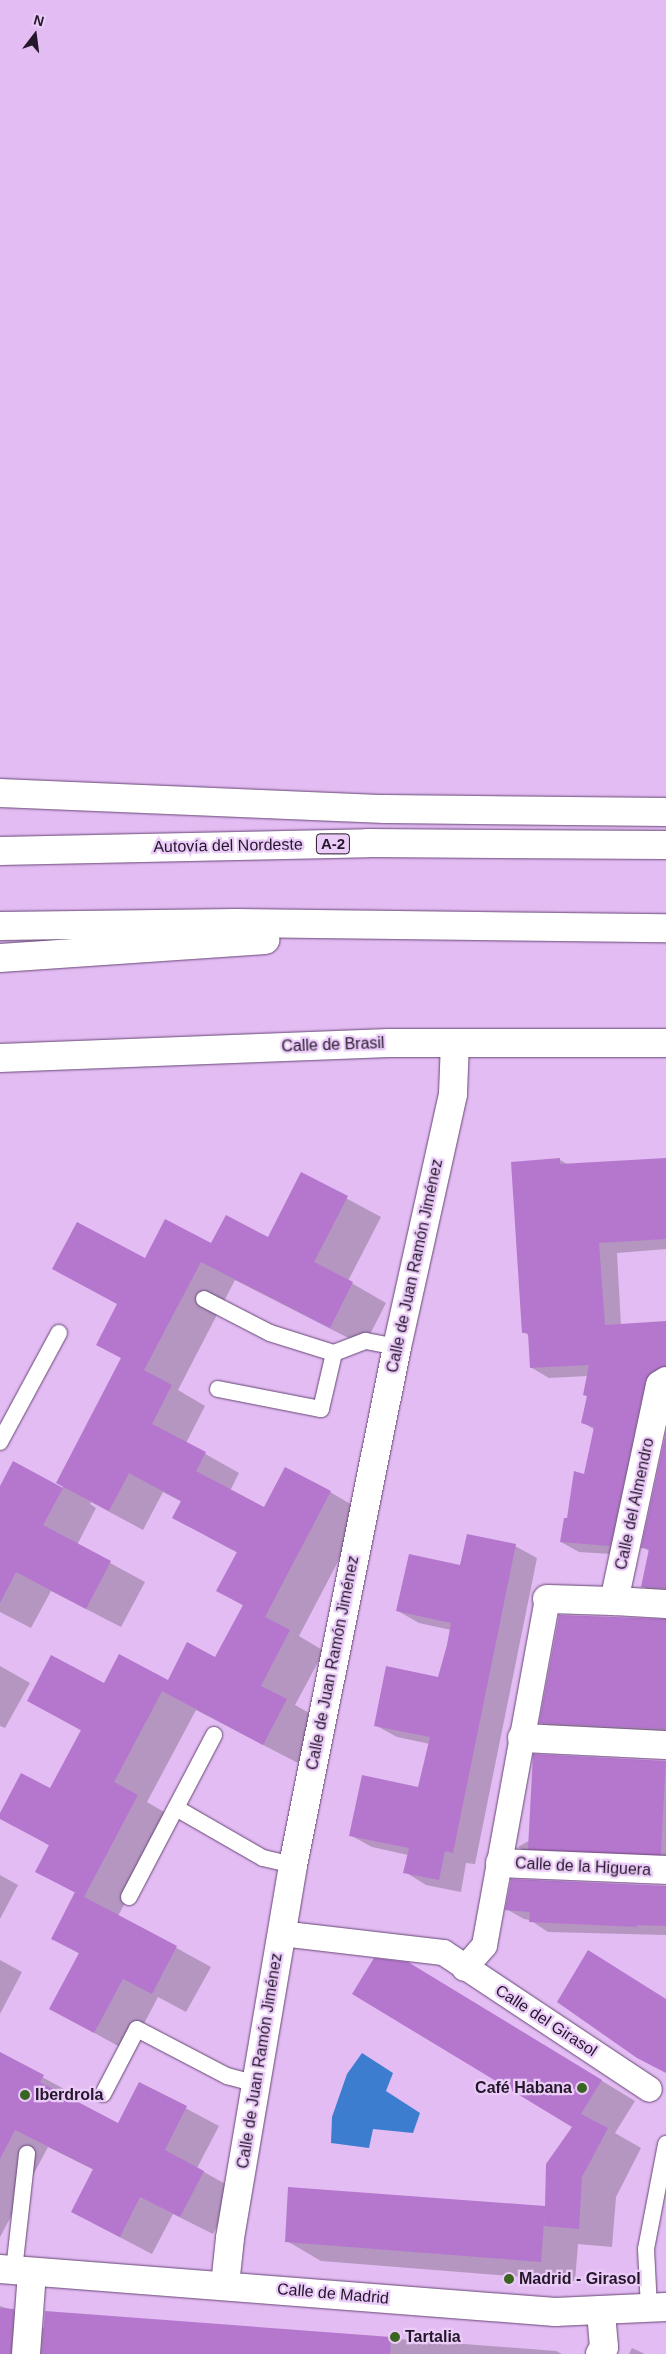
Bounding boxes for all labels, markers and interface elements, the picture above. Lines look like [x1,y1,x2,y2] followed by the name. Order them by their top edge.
[10,10,60,60] north arrow
[32,11,46,30] text: N
[316,832,350,856] road number: A-2
[153,835,303,857] street label: Autovía del Nordeste
[281,1034,385,1056] street label: Calle de Brasil
[383,1157,447,1375] street label: Calle de Juan Ramón Jiménez
[612,1436,658,1572] street label: Calle del Almendro
[303,1554,363,1772] street label: Calle de Juan Ramón Jiménez
[515,1854,651,1880] street label: Calle de la Higuera
[233,1952,287,2170] street label: Calle de Juan Ramón Jiménez
[492,1981,600,2061] street label: Calle del Girasol
[475,2078,572,2098] place label: Café Habana
[576,2082,588,2094] marker: Café Habana
[35,2085,103,2105] place label: Iberdrola
[19,2089,31,2101] marker: Iberdrola
[519,2269,641,2289] place label: Madrid - Girasol
[503,2273,515,2285] marker: Madrid - Girasol
[276,2280,390,2308] street label: Calle de Madrid
[405,2327,461,2347] place label: Tartalia
[389,2331,401,2343] marker: Tartalia

